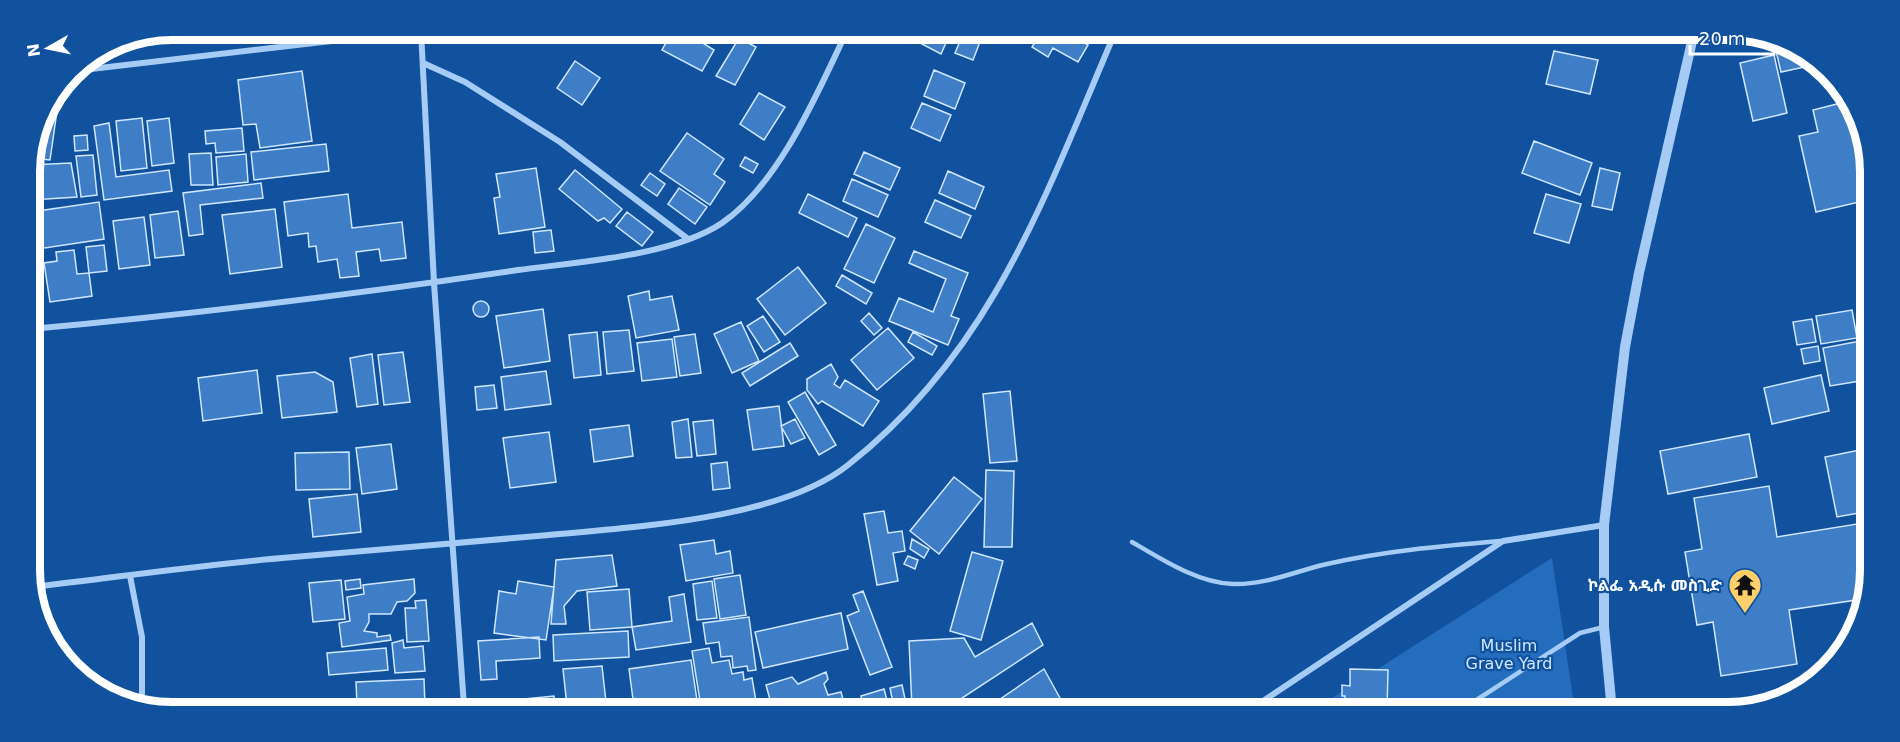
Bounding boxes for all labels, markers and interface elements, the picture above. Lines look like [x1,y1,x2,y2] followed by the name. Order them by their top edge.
[18,18,78,78] north arrow
[1690,18,1774,56] scale bar
[1699,28,1745,49] text: 20 m
[23,42,44,58] text: N
[1727,567,1763,614] temple icon: ኮልፌ አዲሱ መስጊድ
[1588,576,1723,595] place label: ኮልፌ አዲሱ መስጊድ
[1465,636,1553,673] park label: Muslim Grave Yard

